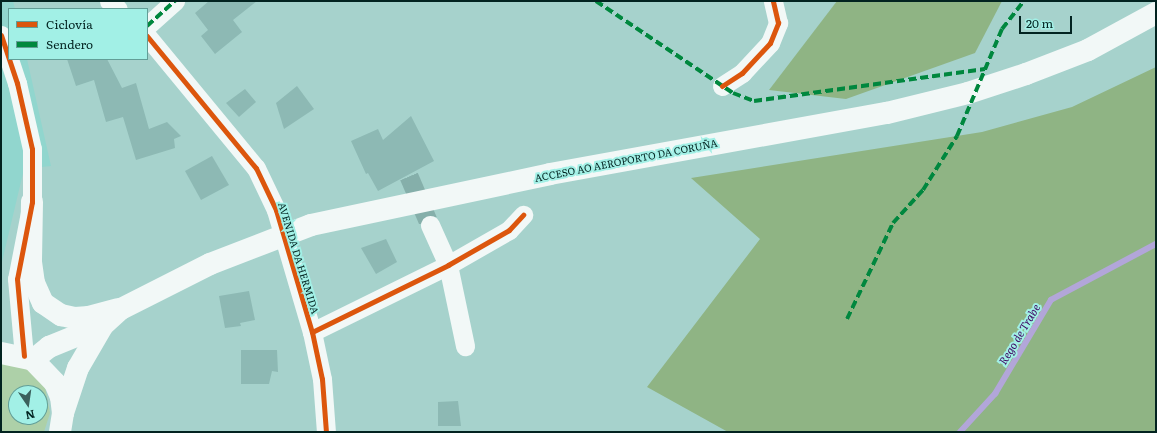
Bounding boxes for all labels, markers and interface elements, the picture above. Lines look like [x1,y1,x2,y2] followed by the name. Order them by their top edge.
[8,8,148,60] legend
[1021,8,1074,34] scale bar
[1026,14,1053,32] text: 20 m
[46,15,93,33] text: Ciclovía
[46,35,93,53] text: Sendero
[534,136,718,184] street label: ACCESO AO AEROPORTO DA CORUÑA
[276,201,322,315] street label: AVENIDA DA HERMIDA
[996,301,1042,367] water label: Rego de Trabe
[8,385,48,425] north arrow
[24,407,37,425] text: N

